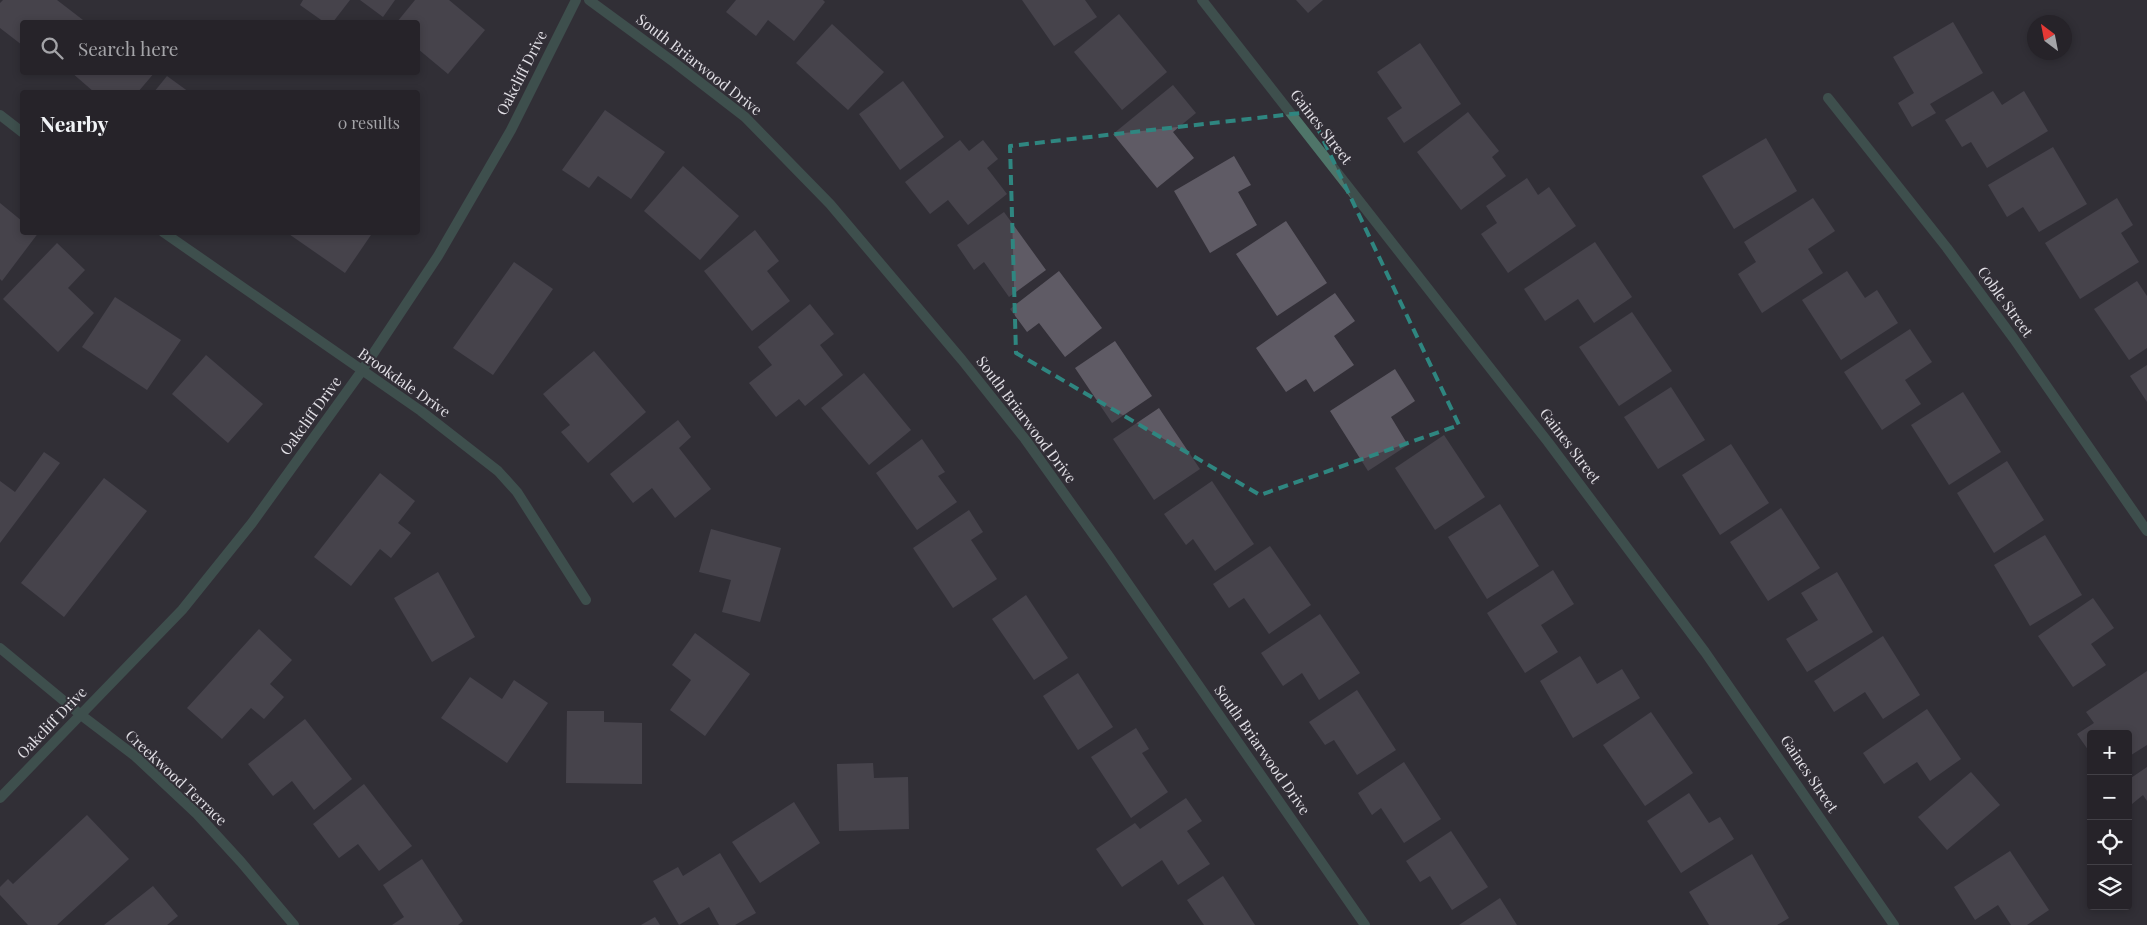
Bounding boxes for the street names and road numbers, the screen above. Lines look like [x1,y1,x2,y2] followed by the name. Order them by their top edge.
[633,9,767,120] street label: South Briarwood Drive
[491,27,551,118] street label: Oakcliff Drive
[1286,85,1358,168] street label: Gaines Street
[1973,262,2039,341] street label: Coble Street
[355,343,455,421] street label: Brookdale Drive
[972,352,1081,487] street label: South Briarwood Drive
[275,372,346,459] street label: Oakcliff Drive
[1536,404,1606,488] street label: Gaines Street
[1210,680,1315,818] street label: South Briarwood Drive
[12,682,91,763] street label: Oakcliff Drive
[122,725,232,830] street label: Creekwood Terrace
[1776,731,1844,817] street label: Gaines Street

